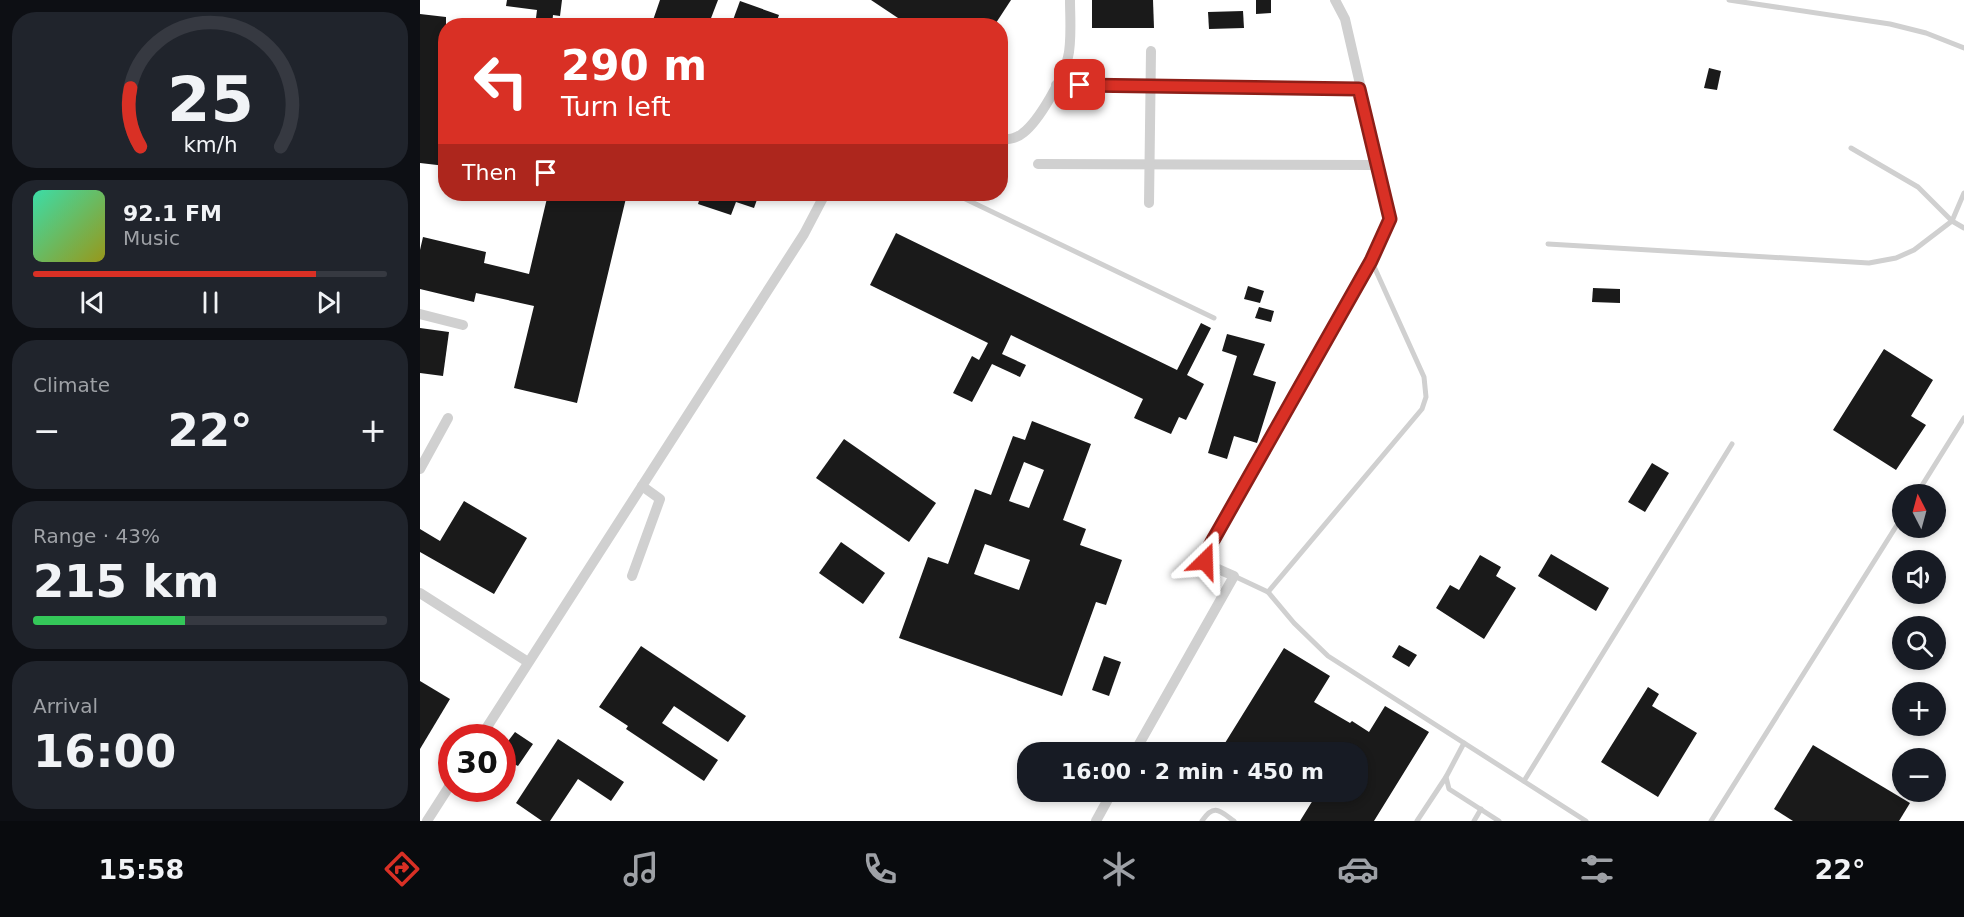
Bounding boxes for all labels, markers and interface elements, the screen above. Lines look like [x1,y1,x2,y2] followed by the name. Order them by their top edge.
[561,41,707,90] text: 290 m
[462,42,540,120] icon: left
[1054,59,1105,110] pin
[167,63,253,136] text: 25
[1063,68,1096,101] icon: arrive
[561,91,671,122] text: Turn left
[183,132,237,157] text: km/h
[529,156,562,189] icon: arrive
[462,160,517,185] text: Then
[123,201,222,226] text: 92.1 FM
[123,226,180,250] text: Music
[76,286,109,319] icon: previous
[194,286,227,319] icon: pause
[312,286,345,319] icon: next
[33,373,110,397] text: Climate
[167,404,253,457] text: 22°
[33,411,61,450] text: −
[359,411,387,450] text: +
[1892,484,1946,538] north arrow
[1892,484,1946,802] map controls
[33,524,160,548] text: Range · 43%
[1173,529,1237,593] position arrow
[1892,550,1946,604] button: sound
[33,555,219,608] text: 215 km
[1892,616,1946,670] button: search
[1892,682,1946,736] button: +
[33,694,98,718] text: Arrival
[438,724,516,802] speed limit sign: 30
[33,725,176,778] text: 16:00
[1892,748,1946,802] button: −
[1061,759,1324,784] text: 16:00 · 2 min · 450 m
[381,848,423,890] icon: directions
[620,848,662,890] icon: music
[859,848,901,890] icon: phone
[1098,848,1140,890] icon: climate
[1337,848,1379,890] icon: car
[1576,848,1618,890] icon: filters
[98,854,184,885] text: 15:58
[1814,854,1865,885] text: 22°

